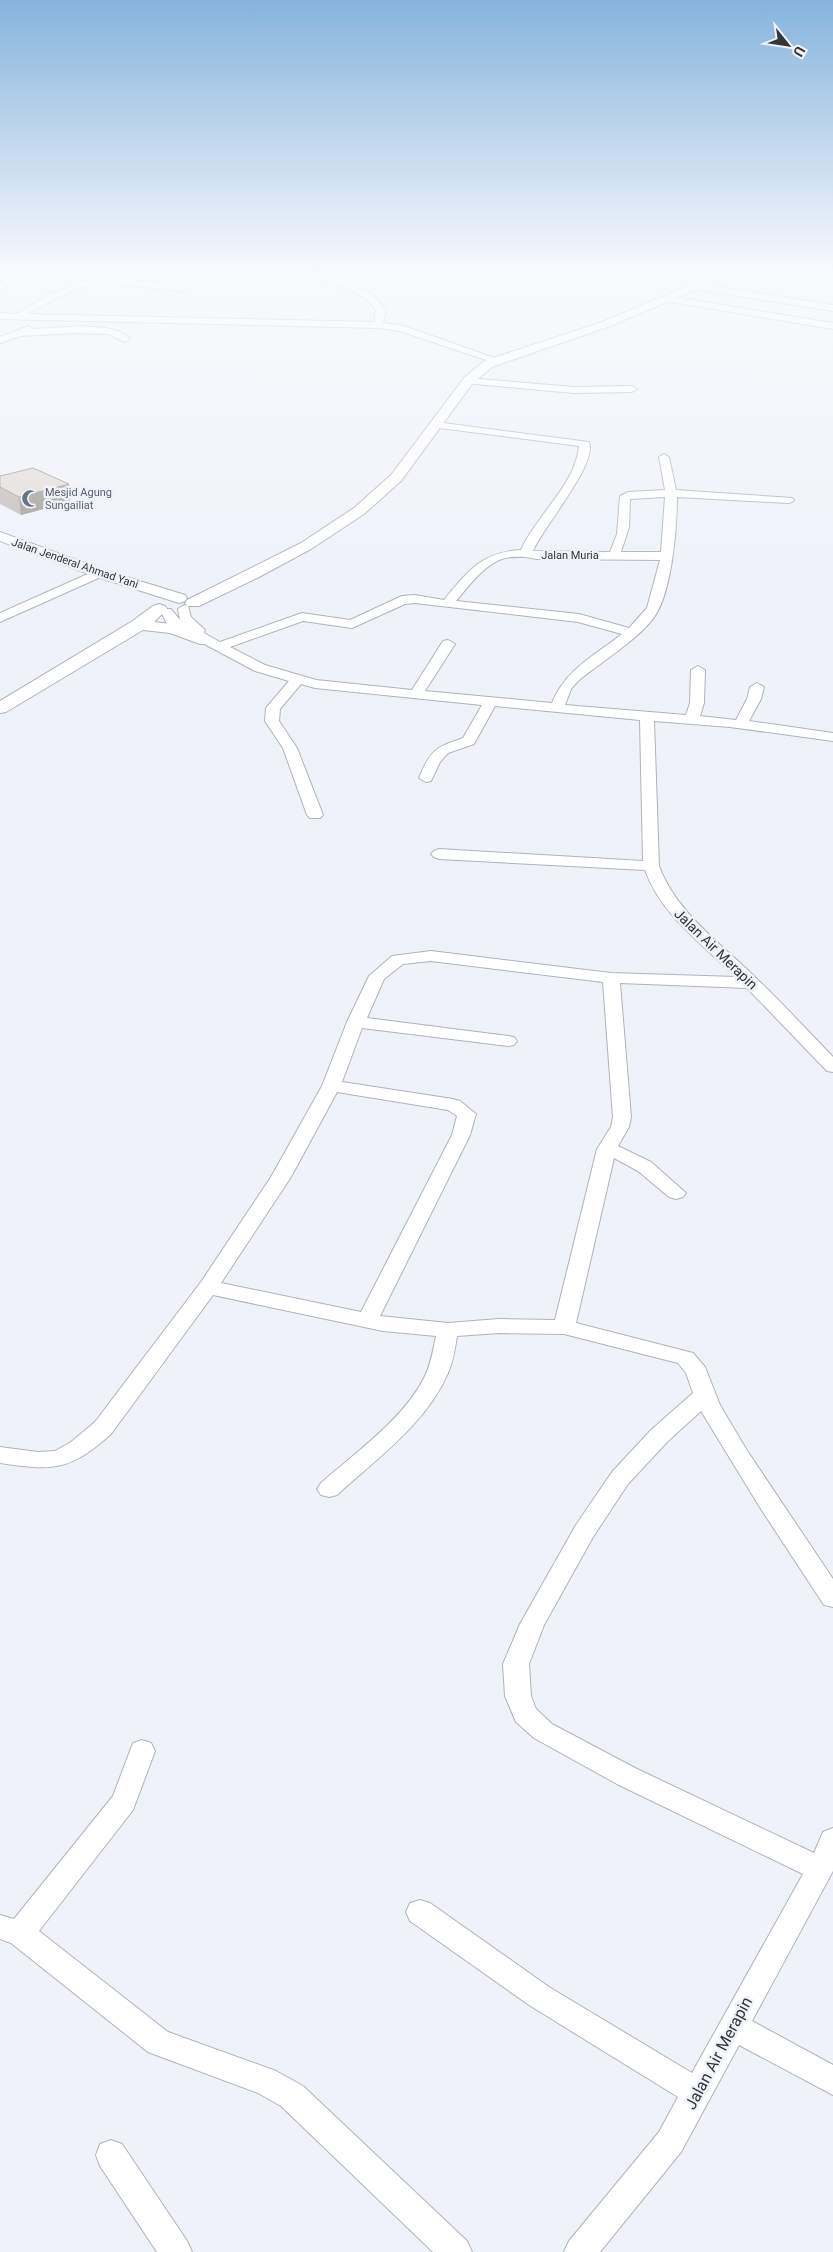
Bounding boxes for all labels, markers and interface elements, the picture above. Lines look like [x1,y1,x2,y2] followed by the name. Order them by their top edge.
[763,20,813,70] north arrow
[790,44,808,59] text: U
[45,486,112,512] place label: Mesjid Agung Sungailiat
[21,488,41,508] mosque icon: Mesjid Agung Sungailiat
[10,536,140,591] street label: Jalan Jenderal Ahmad Yani
[541,549,599,562] street label: Jalan Muria
[671,905,761,993] street label: Jalan Air Merapin
[681,1994,756,2113] street label: Jalan Air Merapin

